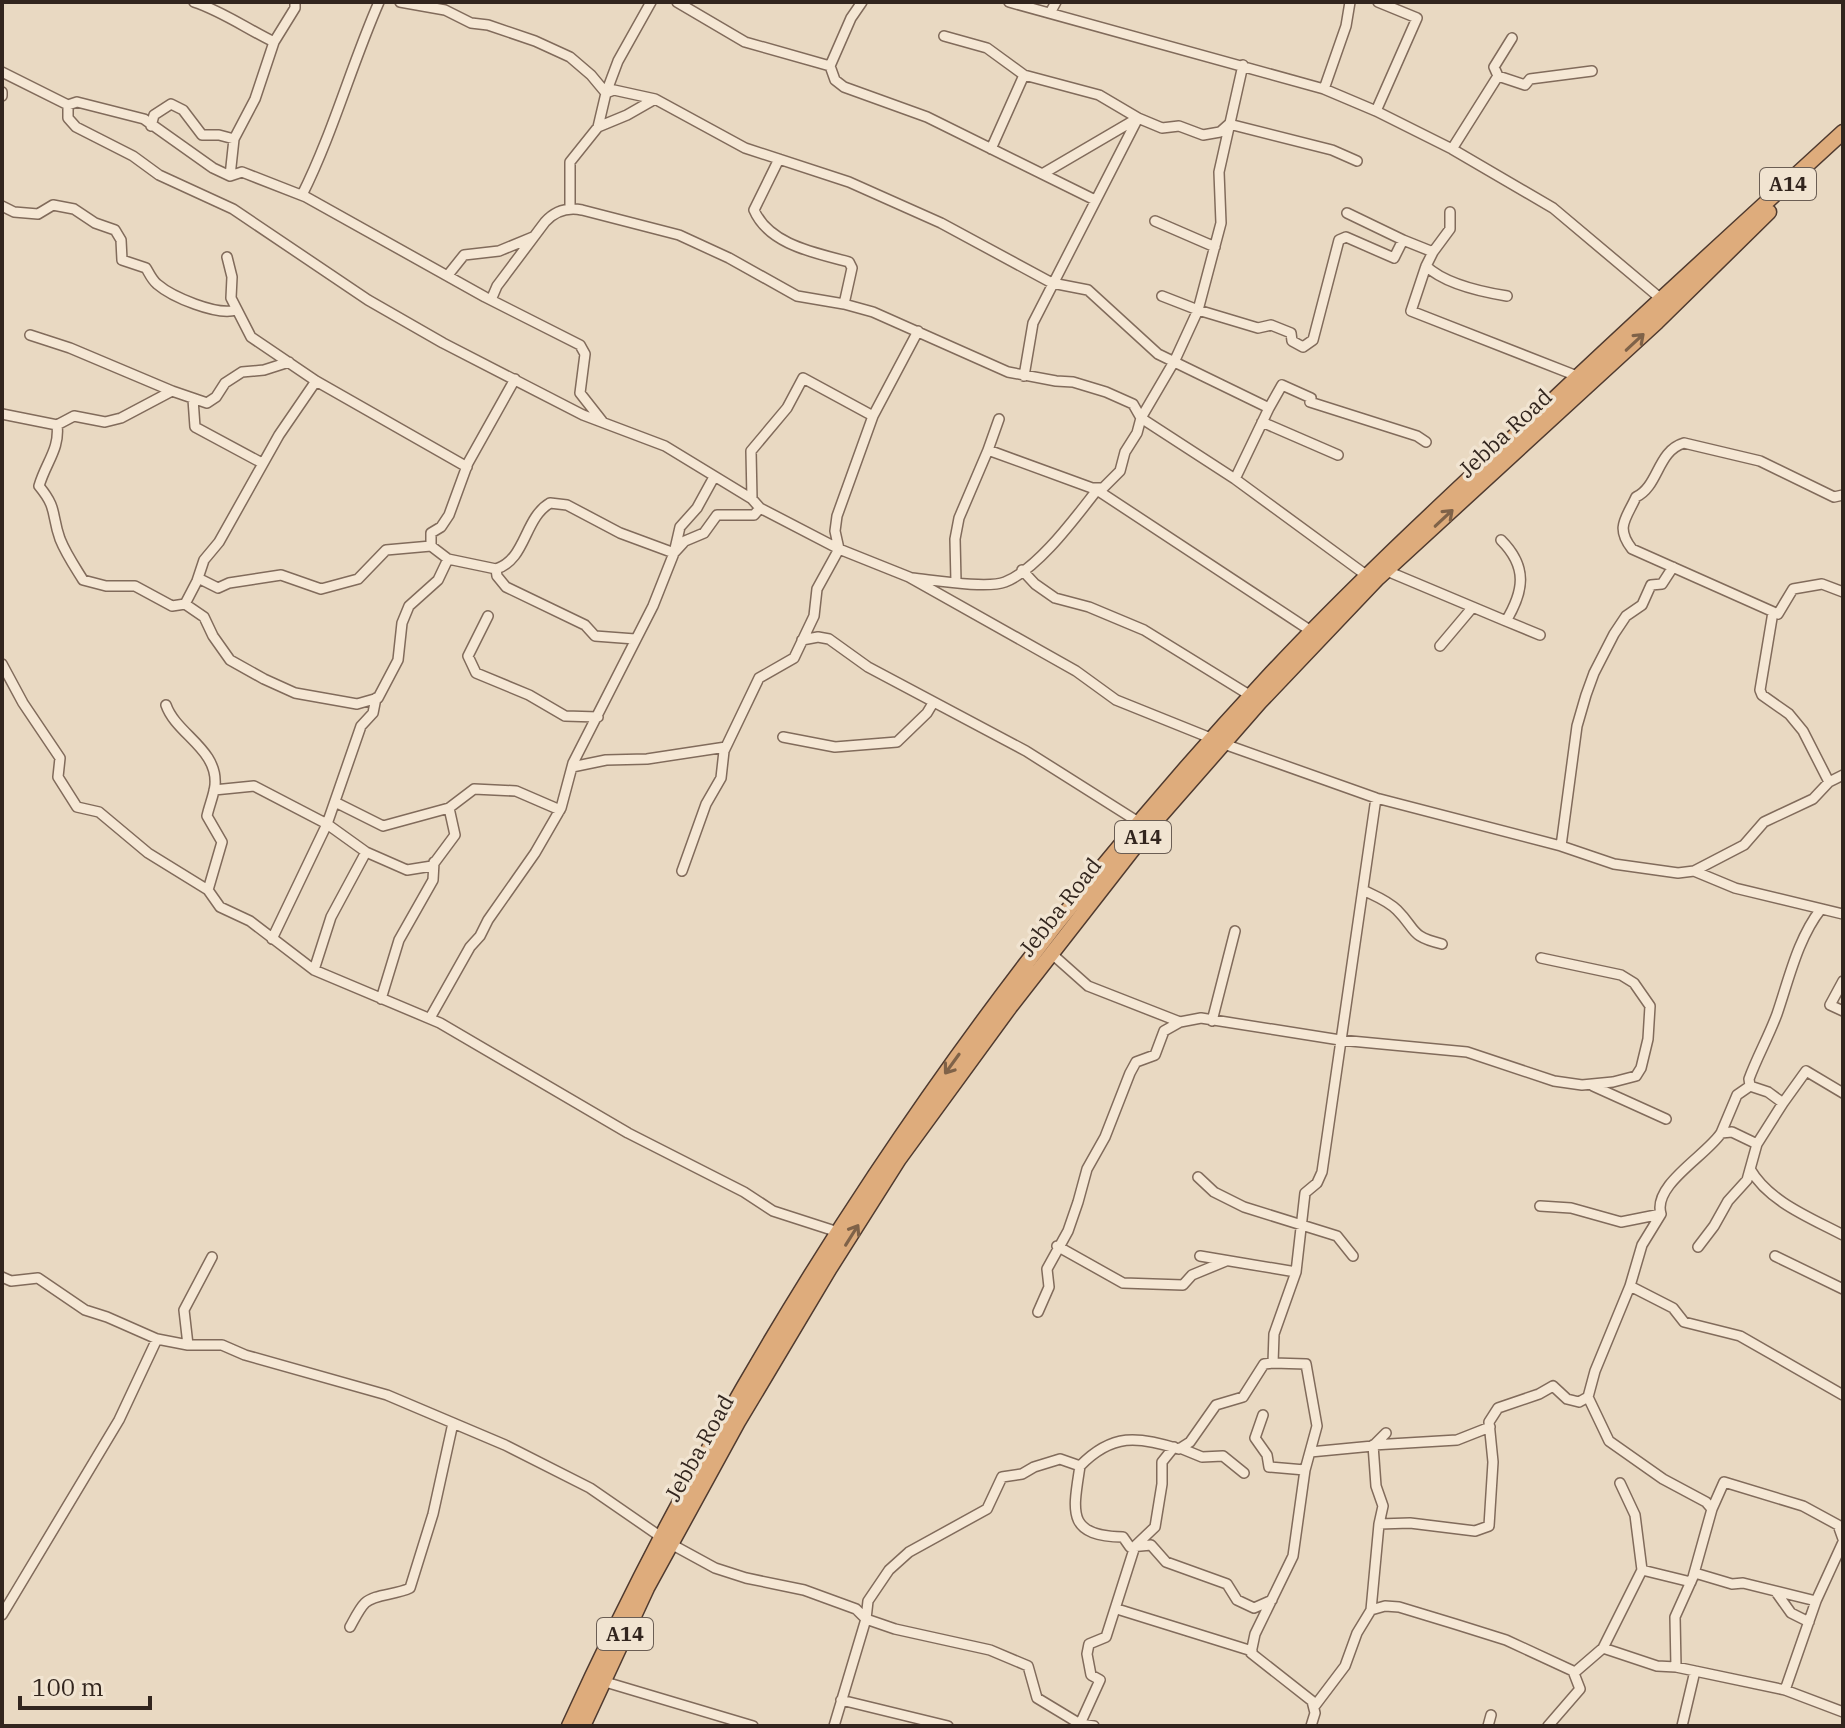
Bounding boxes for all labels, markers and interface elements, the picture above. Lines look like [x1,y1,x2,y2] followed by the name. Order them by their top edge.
[1760,168,1816,200] road number: A14
[1625,333,1645,352] one-way arrow
[1452,382,1558,483] street label: Jebba Road
[1434,509,1454,528] one-way arrow
[1115,821,1171,853] road number: A14
[1012,851,1107,962] street label: Jebba Road
[944,1053,961,1074] one-way arrow
[844,1224,860,1247] one-way arrow
[657,1389,740,1506] street label: Jebba Road
[597,1618,653,1650] road number: A14
[20,1660,150,1710] scale bar
[32,1671,104,1703] text: 100 m

